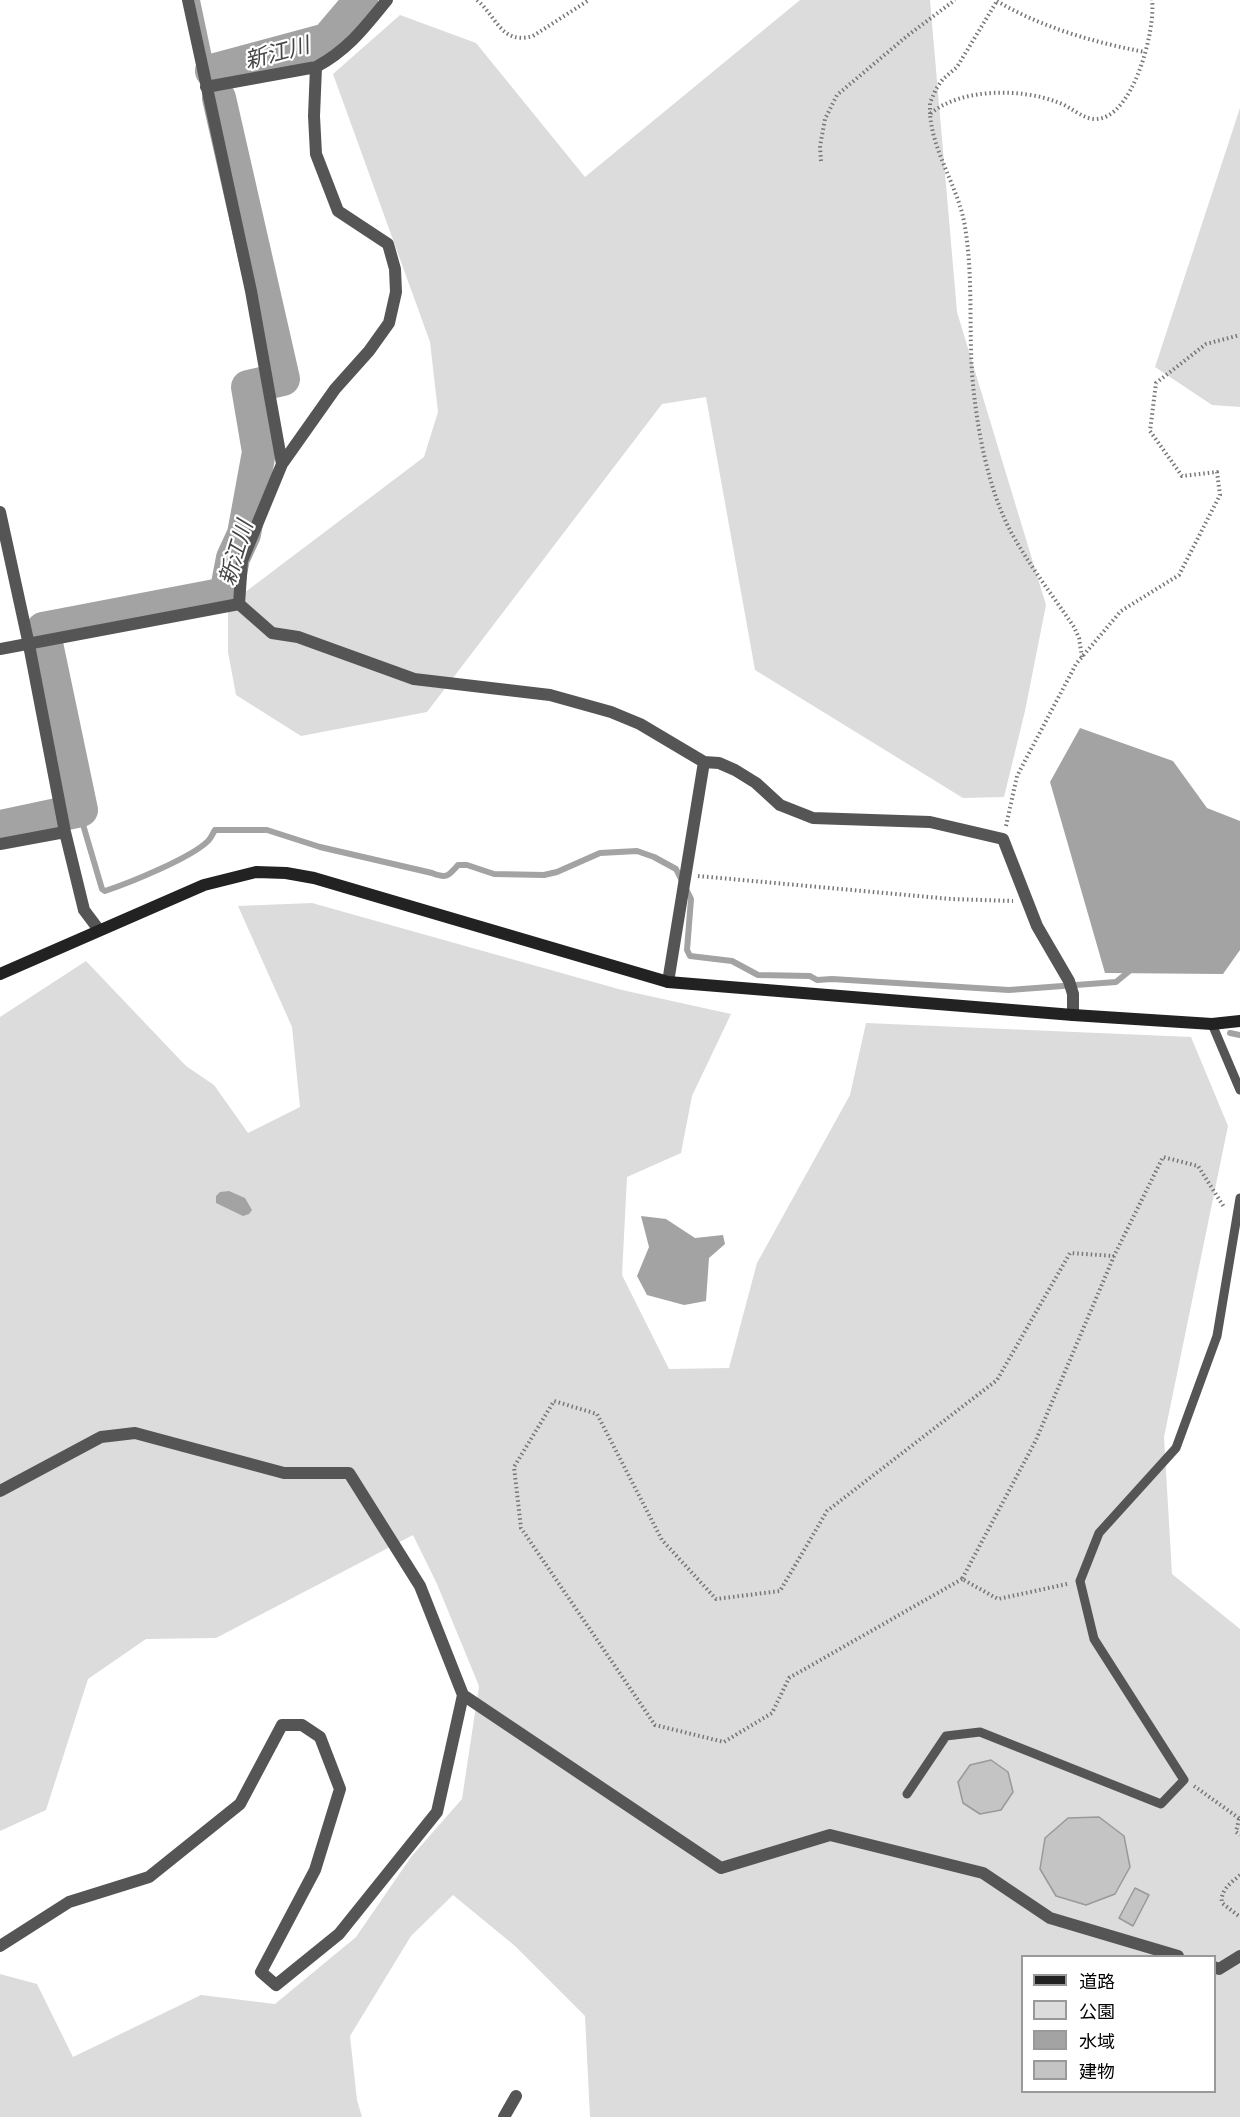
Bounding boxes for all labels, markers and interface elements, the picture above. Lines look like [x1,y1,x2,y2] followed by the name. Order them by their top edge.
[242,32,312,74] water label: 新江川
[214,518,258,588] water label: 新江川
[1021,1955,1216,2093] legend
[1079,1970,1115,1992] text: 道路
[1079,2000,1115,2022] text: 公園
[1079,2030,1115,2052] text: 水域
[1079,2060,1115,2082] text: 建物

